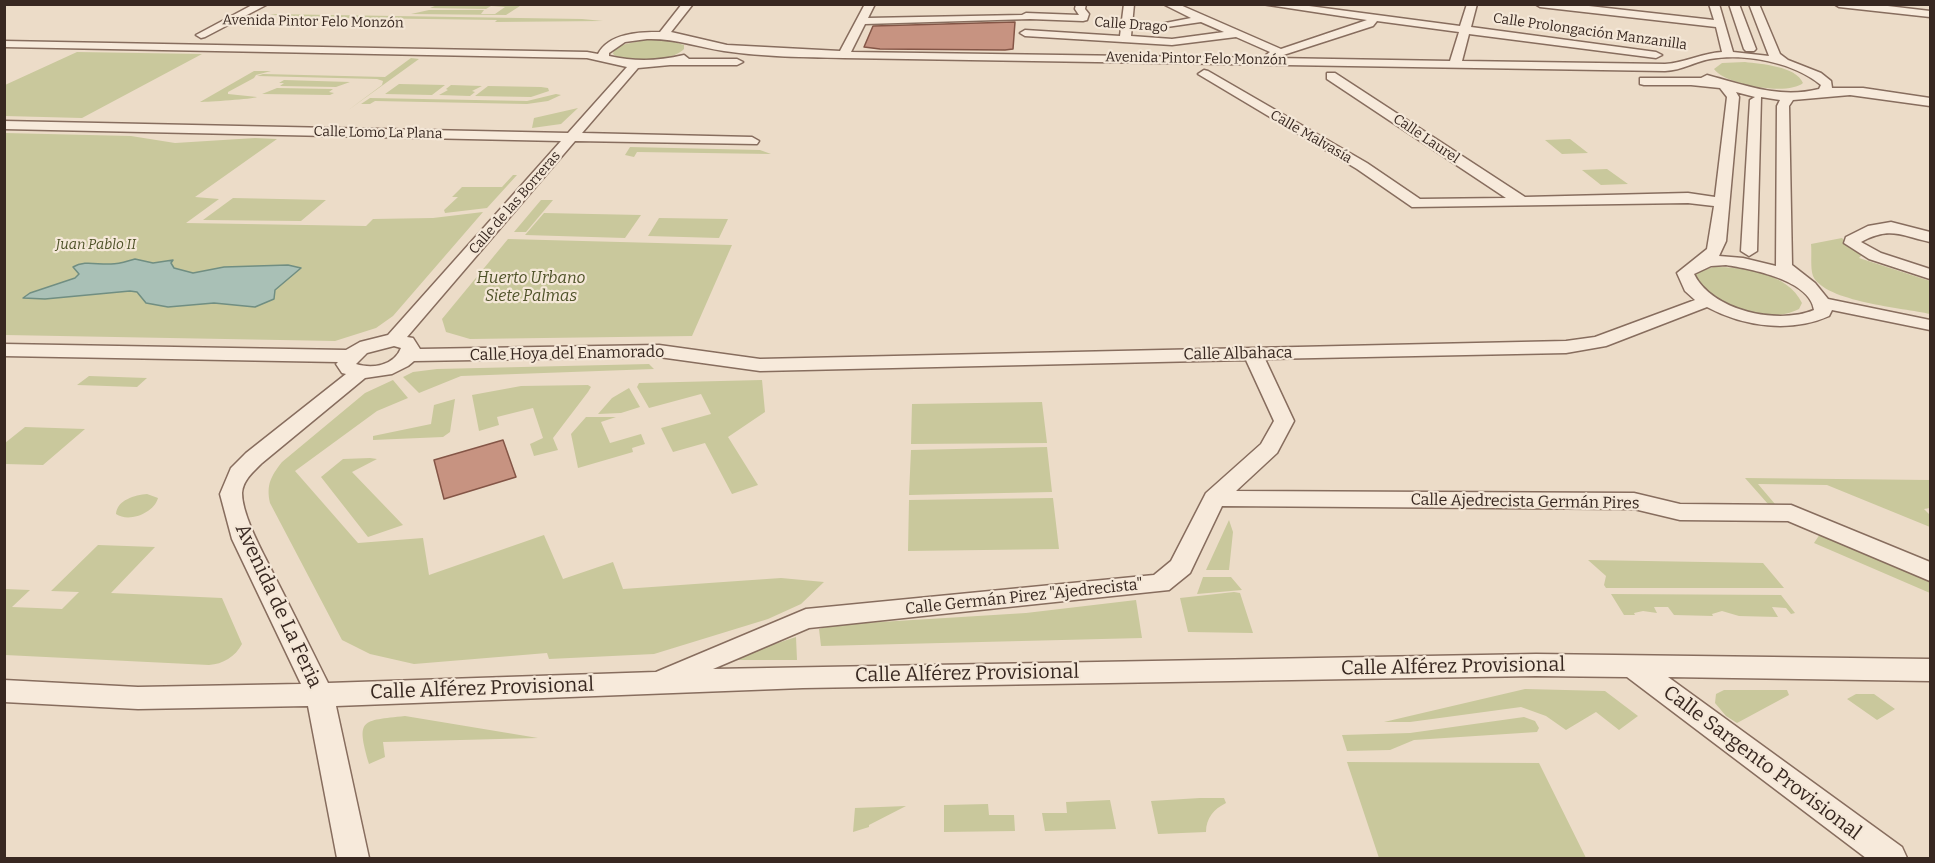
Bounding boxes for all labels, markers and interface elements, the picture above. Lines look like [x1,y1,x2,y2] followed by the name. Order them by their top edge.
[1492,10,1688,54] street label: Calle Prolongación Manzanilla
[222,12,404,32] street label: Avenida Pintor Felo Monzón
[1094,14,1168,36] street label: Calle Drago
[1105,49,1287,69] street label: Avenida Pintor Felo Monzón
[1267,107,1355,167] street label: Calle Malvasía
[1390,111,1462,167] street label: Calle Laurel
[313,123,443,143] street label: Calle Lomo La Plana
[466,148,564,258] street label: Calle de las Borreras
[56,237,136,253] park label: Juan Pablo II
[476,269,586,307] park label: Huerto Urbano Siete Palmas
[470,343,664,365] street label: Calle Hoya del Enamorado
[1183,343,1293,365] street label: Calle Albahaca
[1410,490,1640,514] street label: Calle Ajedrecista Germán Pires
[229,520,327,692] street label: Avenida de La Feria
[904,575,1144,619] street label: Calle Germán Pirez "Ajedrecista"
[1341,653,1565,681] street label: Calle Alférez Provisional
[855,660,1079,688] street label: Calle Alférez Provisional
[370,673,594,705] street label: Calle Alférez Provisional
[1658,681,1866,845] street label: Calle Sargento Provisional

